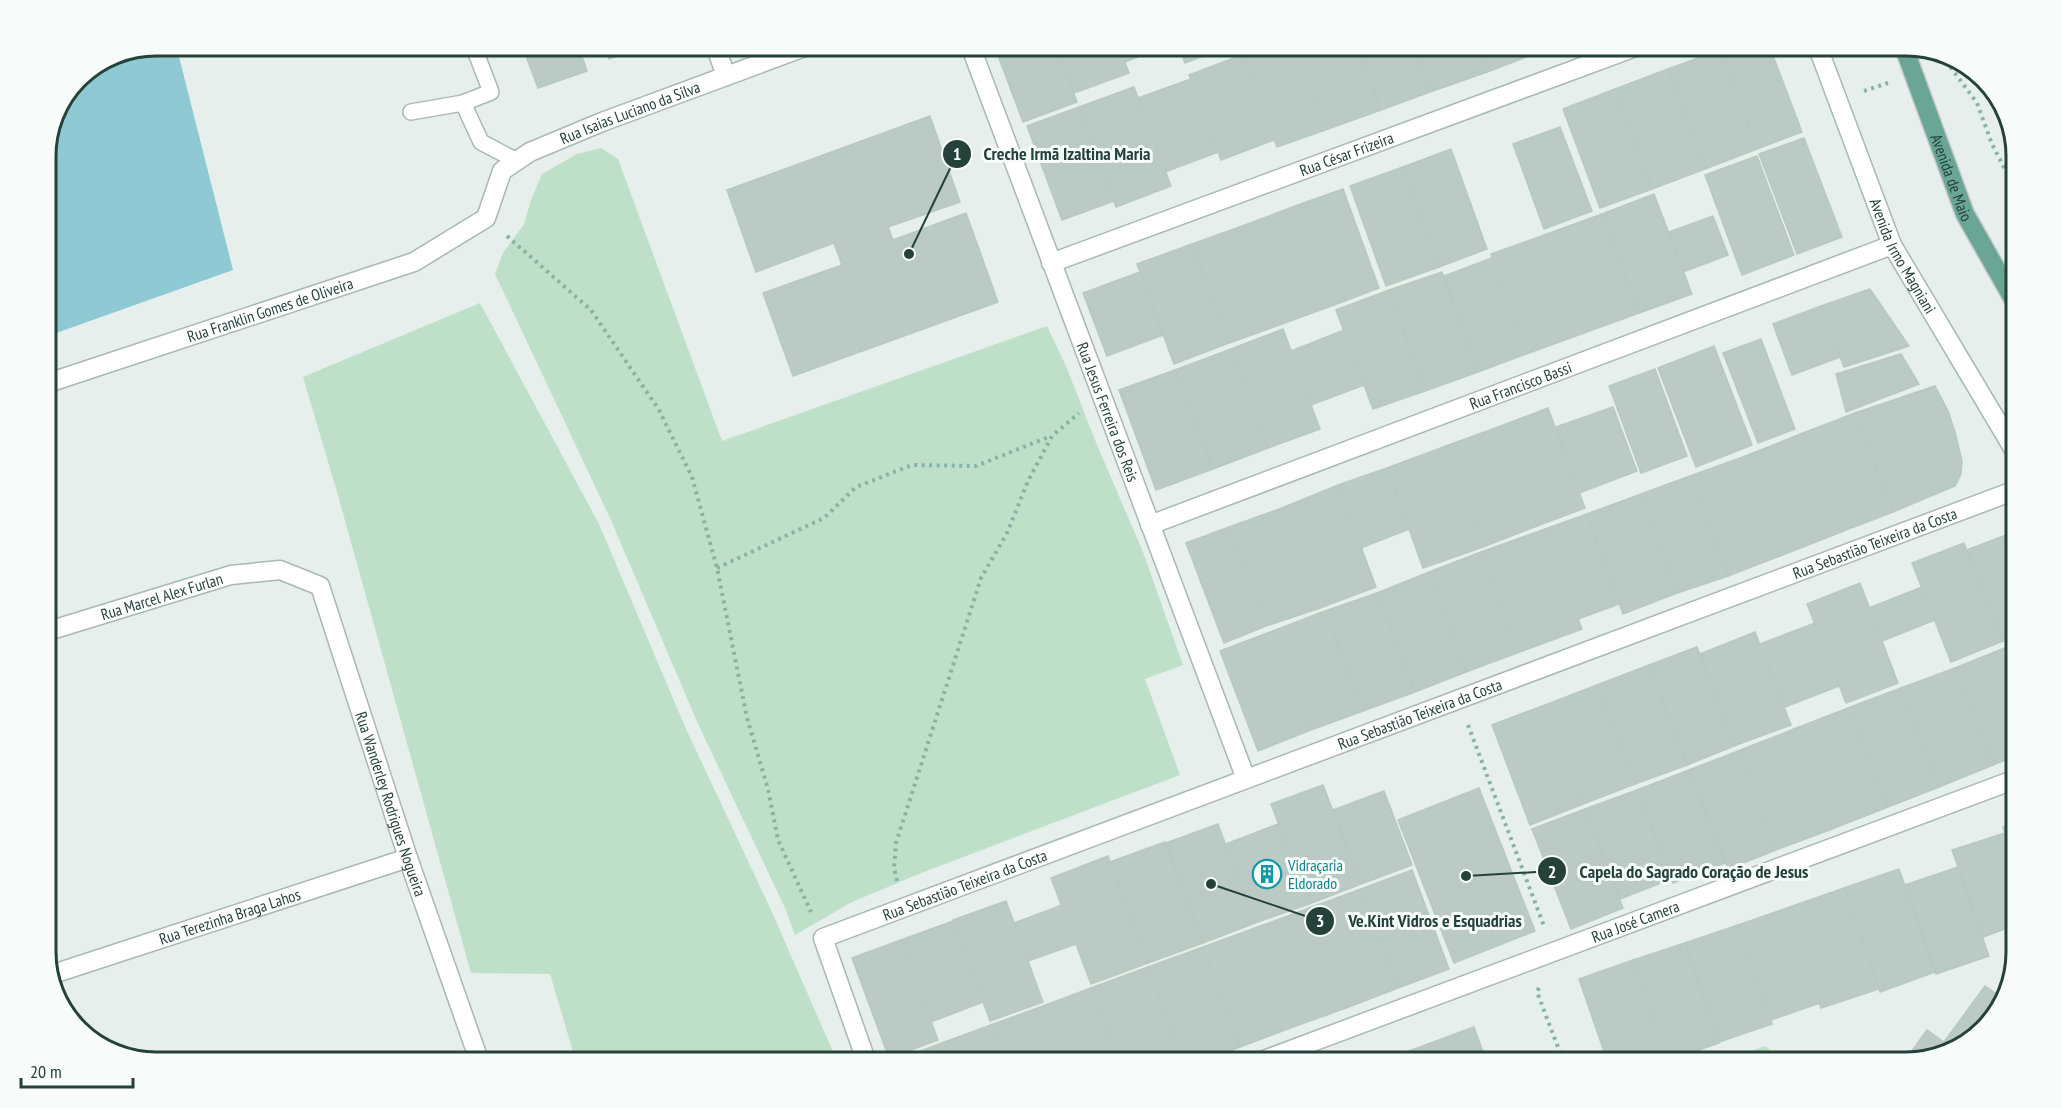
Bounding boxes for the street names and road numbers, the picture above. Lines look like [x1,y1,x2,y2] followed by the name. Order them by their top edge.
[557,77,703,148] street label: Rua Isaias Luciano da Silva
[1297,127,1396,180] street label: Rua César Frizeira
[1926,131,1977,225] street label: Avenida de Maio
[1865,196,1940,317] street label: Avenida Irmo Magniani
[185,273,356,346] street label: Rua Franklin Gomes de Oliveira
[1073,339,1143,485] street label: Rua Jesus Ferreira dos Reis
[1467,357,1574,414] street label: Rua Francisco Bassi
[1790,503,1960,583] street label: Rua Sebastião Teixeira da Costa
[98,568,225,624] street label: Rua Marcel Alex Furlan
[1335,674,1505,754] street label: Rua Sebastião Teixeira da Costa
[351,709,431,899] street label: Rua Wanderley Rodrigues Nogueira
[880,845,1050,925] street label: Rua Sebastião Teixeira da Costa
[156,884,303,949] street label: Rua Terezinha Braga Lahos
[1589,896,1682,947] street label: Rua José Camera

